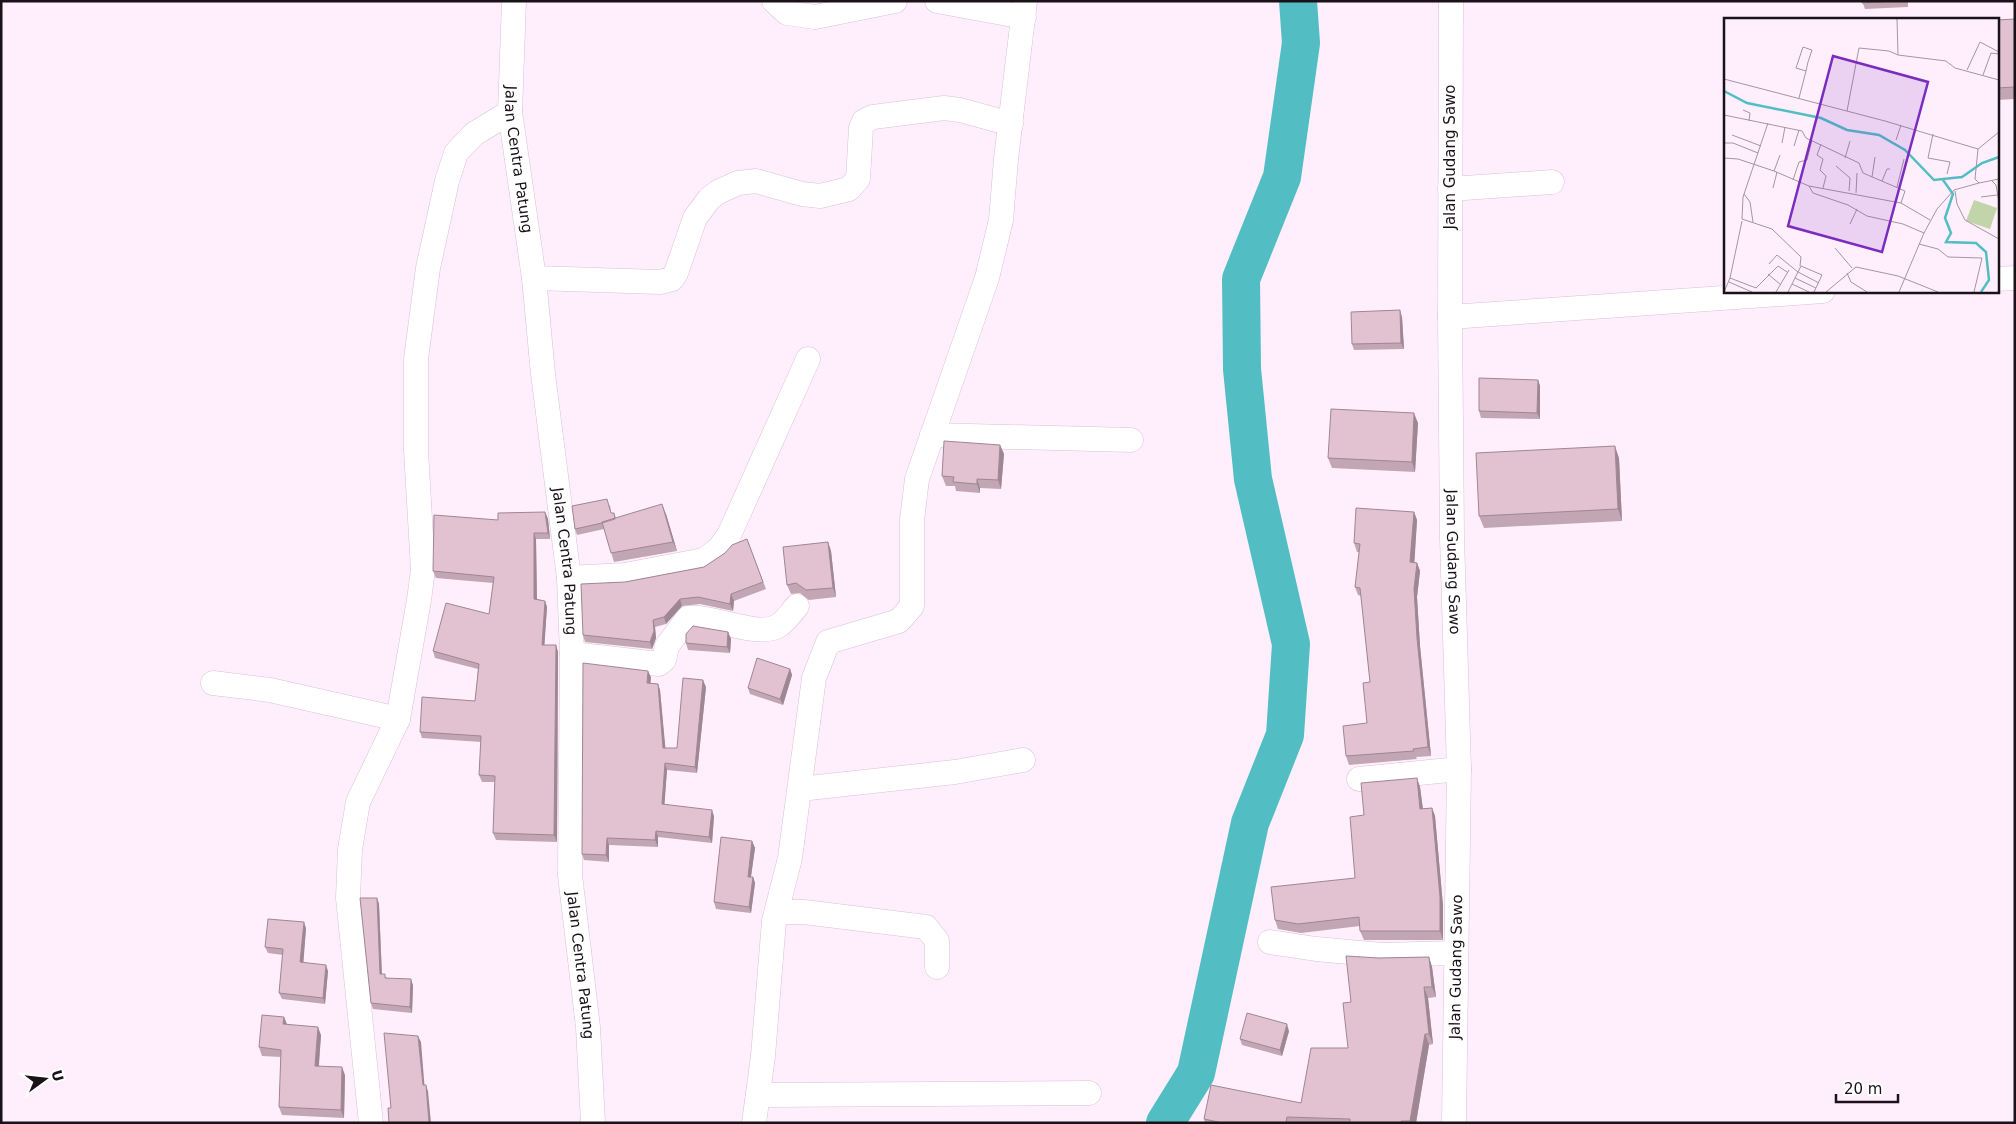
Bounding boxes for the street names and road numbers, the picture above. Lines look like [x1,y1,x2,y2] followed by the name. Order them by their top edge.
[501,84,536,234] street label: Jalan Centra Patung
[1441,84,1459,231] street label: Jalan Gudang Sawo
[548,485,580,636] street label: Jalan Centra Patung
[1443,488,1464,635] street label: Jalan Gudang Sawo
[563,890,598,1040] street label: Jalan Centra Patung
[1446,894,1466,1041] street label: Jalan Gudang Sawo

